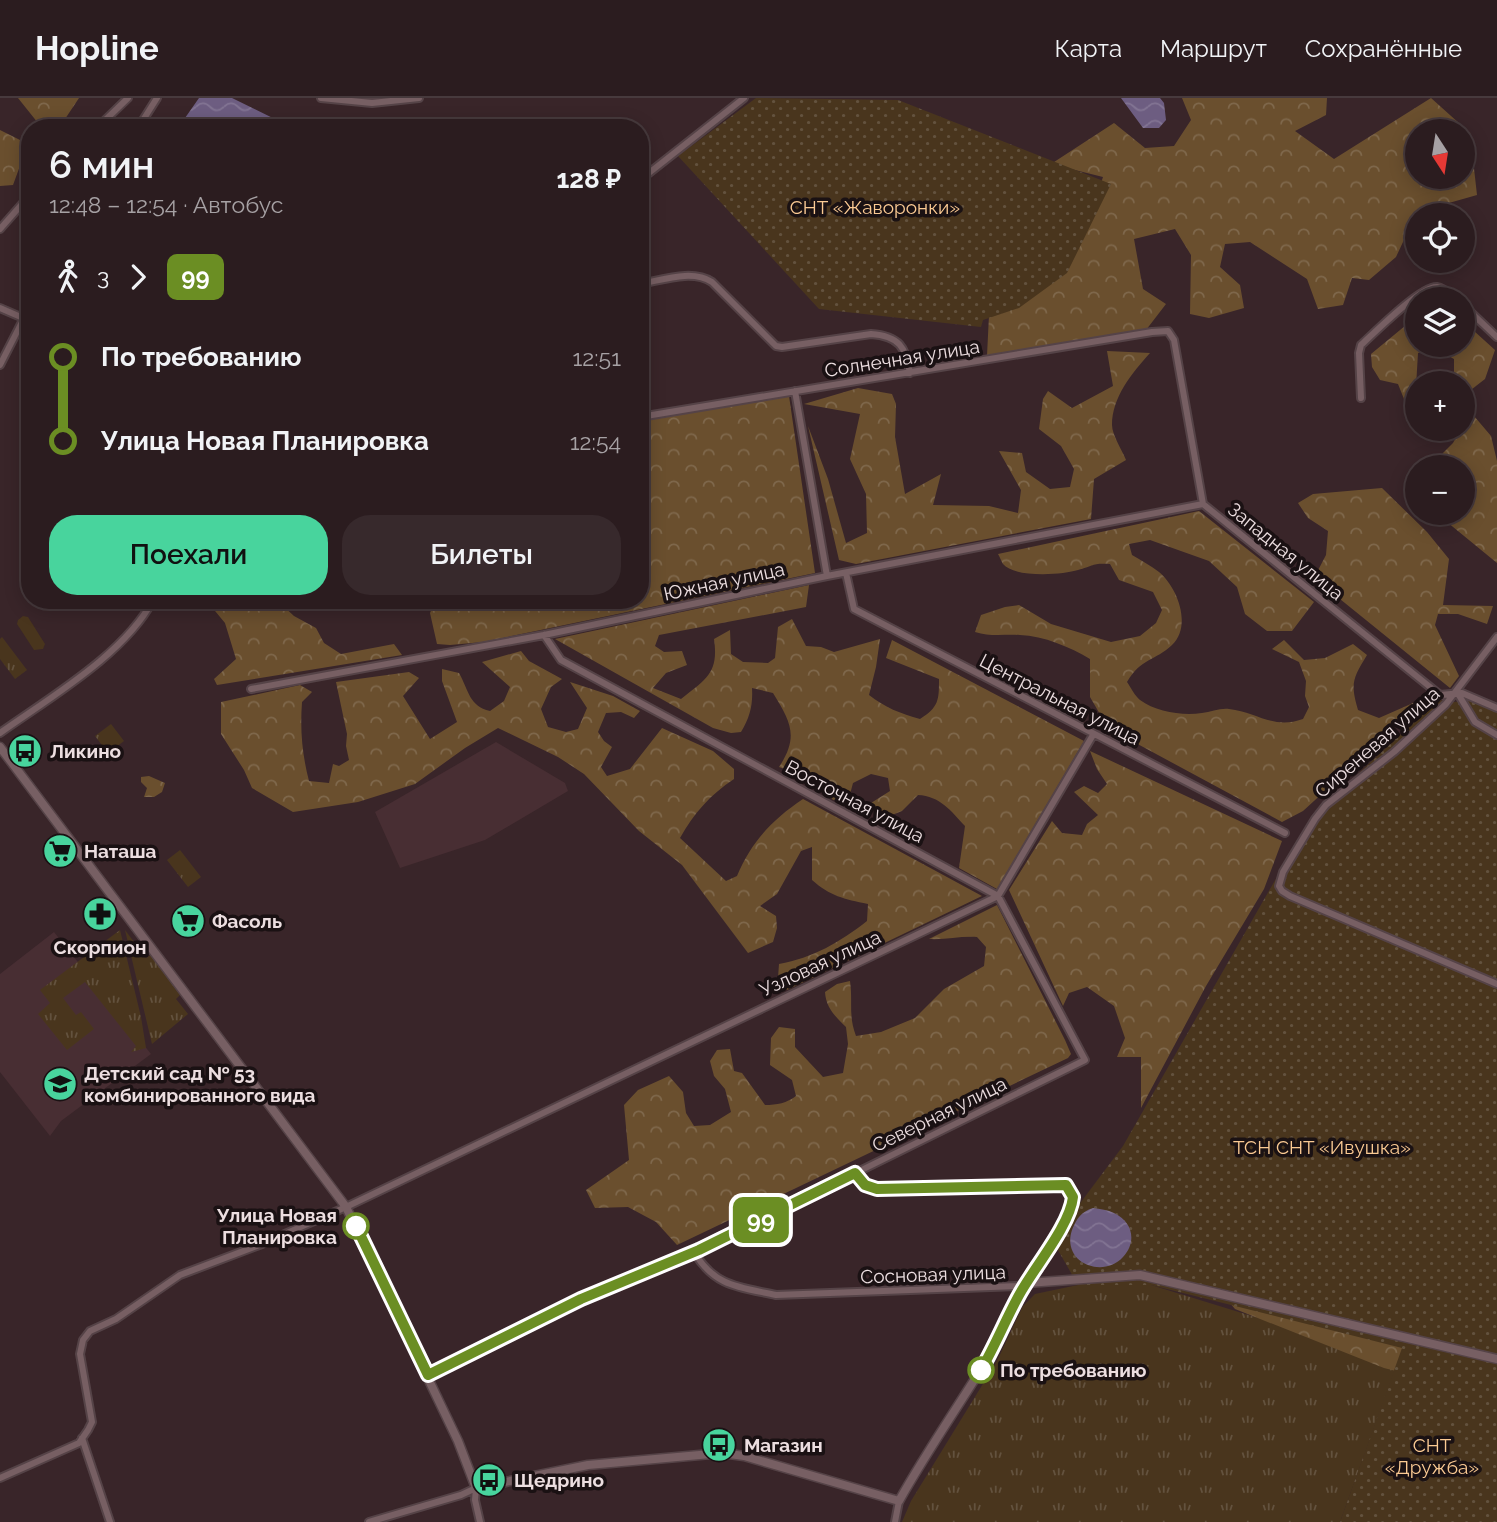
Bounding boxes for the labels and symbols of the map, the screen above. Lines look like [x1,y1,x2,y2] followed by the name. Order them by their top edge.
[1405,119,1475,189] north arrow
[790,196,960,218] park label: СНТ «Жаворонки»
[823,335,981,381] street label: Солнечная улица
[1224,498,1348,604] street label: Западная улица
[662,557,786,605] street label: Южная улица
[976,649,1144,749] street label: Центральная улица
[1310,682,1444,802] street label: Сиреневая улица
[6,732,44,770] bus stop icon: Ликино
[50,740,121,762] place label: Ликино
[782,755,928,847] street label: Восточная улица
[41,832,79,870] supermarket icon: Наташа
[84,840,156,862] place label: Наташа
[81,895,119,933] pharmacy icon: Скорпион
[169,902,207,940] supermarket icon: Фасоль
[212,910,282,932] place label: Фасоль
[756,925,884,1001] street label: Узловая улица
[54,936,146,958] place label: Скорпион
[84,1062,315,1106] place label: Детский сад № 53 комбинированного вида
[41,1065,79,1103] school or university icon: Детский сад № 53 комбинированного вида
[868,1072,1010,1156] street label: Северная улица
[1233,1136,1411,1158] park label: ТСН СНТ «Ивушка»
[730,1197,792,1243] line badge: 99
[216,1204,337,1248] place label: Улица Новая Планировка
[343,1213,369,1239] marker: Улица Новая Планировка
[860,1260,1006,1288] street label: Сосновая улица
[968,1357,994,1383] marker: По требованию
[1000,1359,1147,1381] place label: По требованию
[700,1426,738,1464] bus stop icon: Магазин
[744,1434,823,1456] place label: Магазин
[1385,1434,1479,1478] park label: СНТ «Дружба»
[470,1461,508,1499] bus stop icon: Щедрино
[514,1469,604,1491] place label: Щедрино

